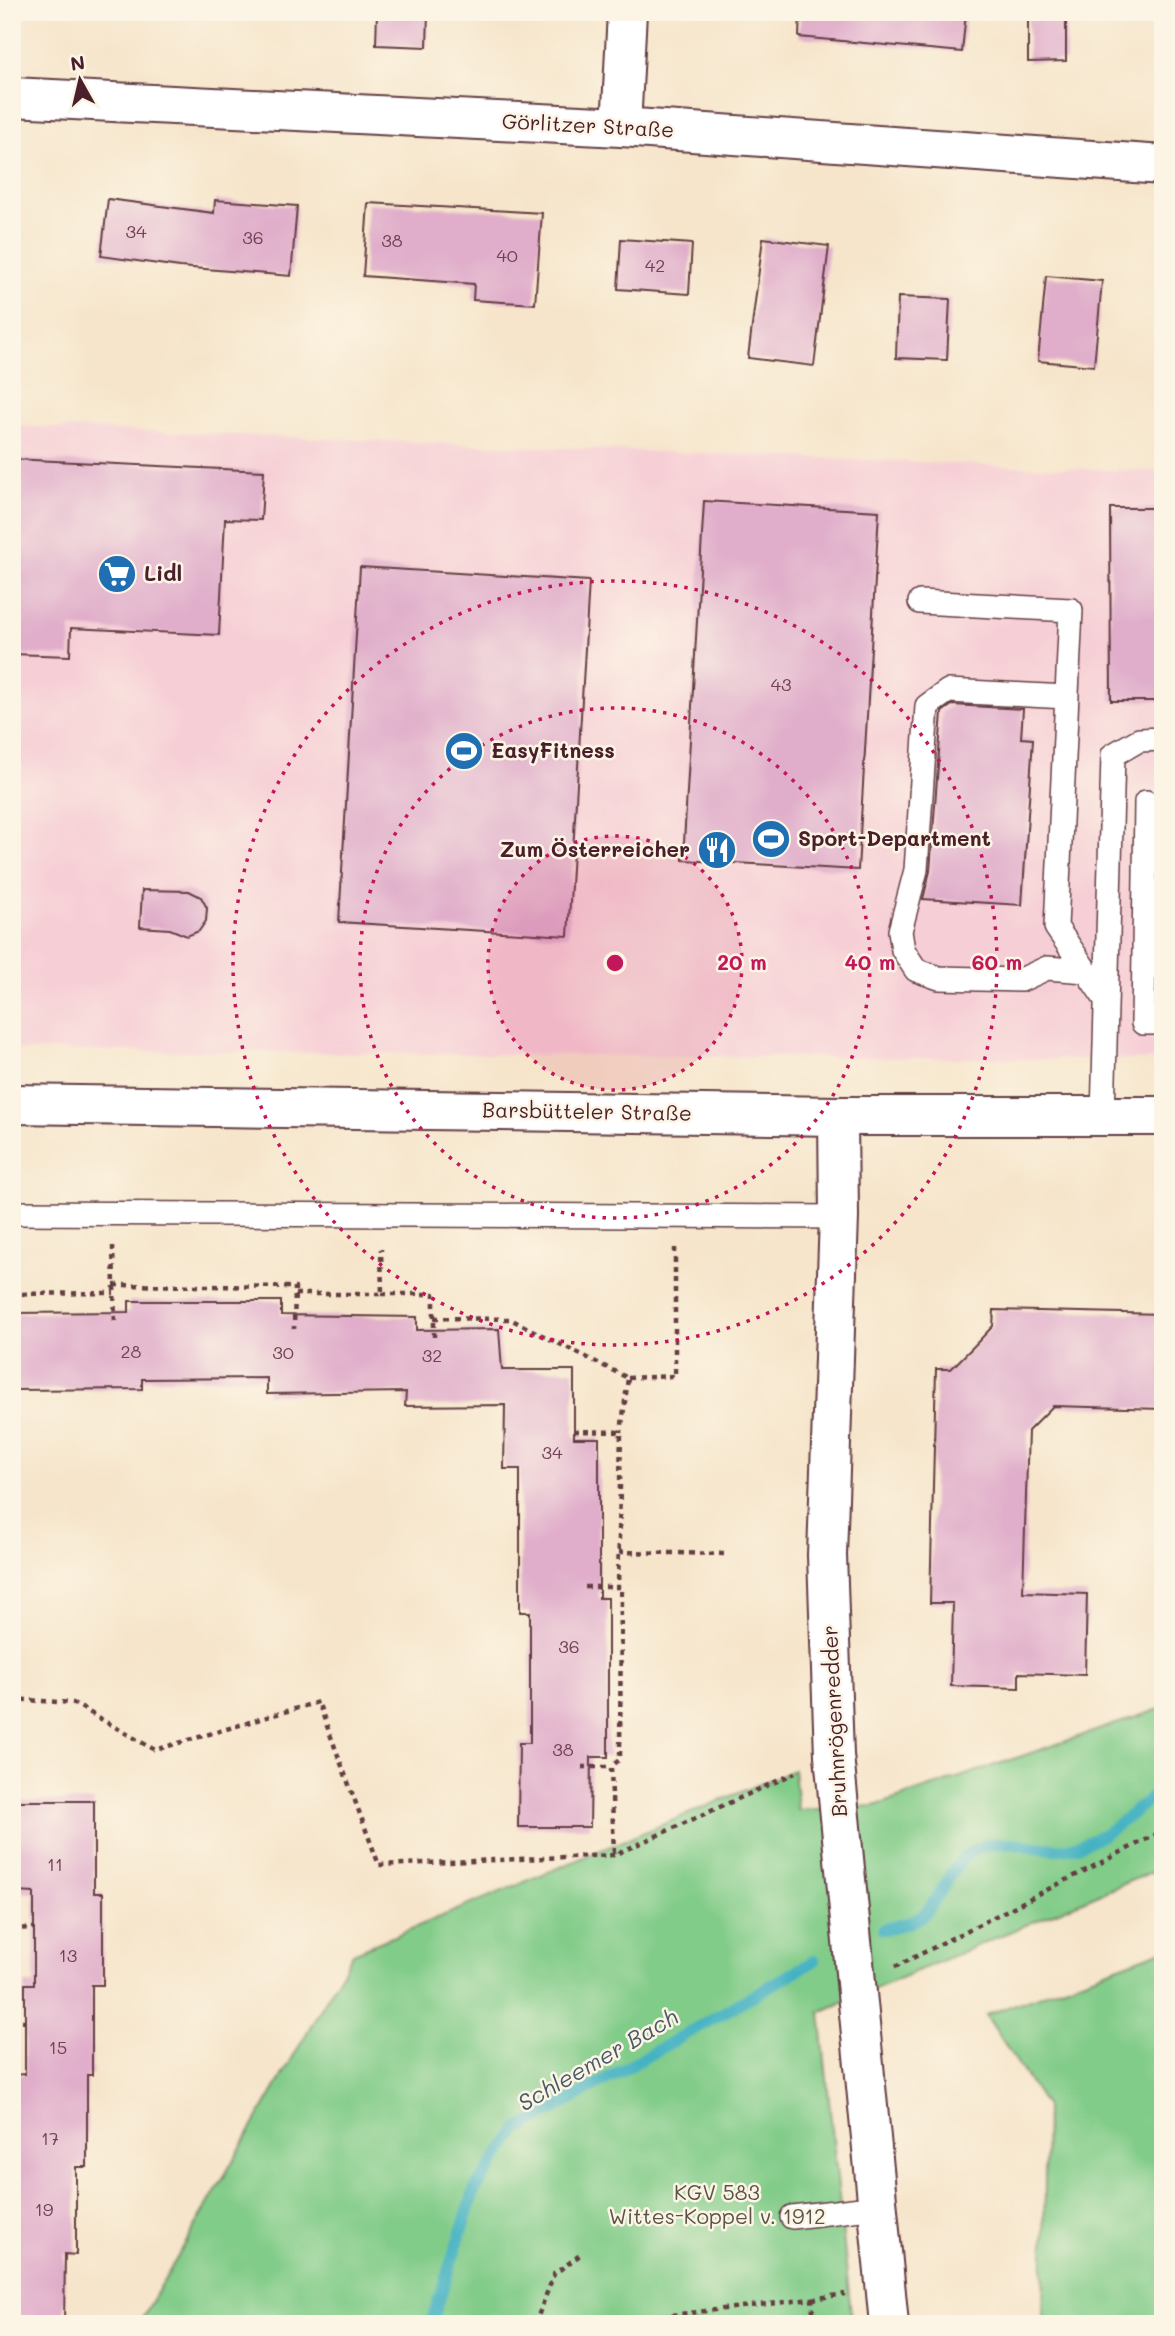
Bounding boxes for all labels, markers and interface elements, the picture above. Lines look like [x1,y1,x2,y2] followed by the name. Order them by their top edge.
[46,46,116,116] north arrow
[69,49,86,76] text: N
[501,107,675,142] street label: Görlitzer Straße
[125,219,147,243] house number: 34
[242,225,264,249] house number: 36
[381,228,403,252] house number: 38
[496,243,518,267] house number: 40
[645,253,665,277] house number: 42
[96,553,138,595] supermarket icon: Lidl
[144,559,182,586] place label: Lidl
[770,672,792,696] house number: 43
[443,730,485,772] sports icon: EasyFitness
[491,736,615,764] place label: EasyFitness
[750,818,792,860] sports icon: Sport-Department
[798,824,991,851] place label: Sport-Department
[696,829,738,871] restaurant icon: Zum Österreicher
[500,835,690,862] place label: Zum Österreicher
[717,948,767,975] text: 20 m
[844,948,896,975] text: 40 m
[972,948,1022,975] text: 60 m
[603,951,627,975] centre of rings
[482,1095,692,1126] street label: Barsbütteler Straße
[121,1339,142,1363] house number: 28
[272,1340,294,1364] house number: 30
[422,1343,442,1367] house number: 32
[541,1440,563,1464] house number: 34
[815,1624,852,1818] street label: Bruhnrögenredder
[558,1634,580,1658] house number: 36
[552,1737,574,1761] house number: 38
[47,1852,63,1876] house number: 11
[59,1943,77,1967] house number: 13
[512,2001,683,2117] water label: Schleemer Bach
[49,2035,67,2059] house number: 15
[41,2126,59,2150] house number: 17
[608,2178,826,2229] park label: KGV 583 Wittes-Koppel v. 1912
[35,2197,54,2221] house number: 19

